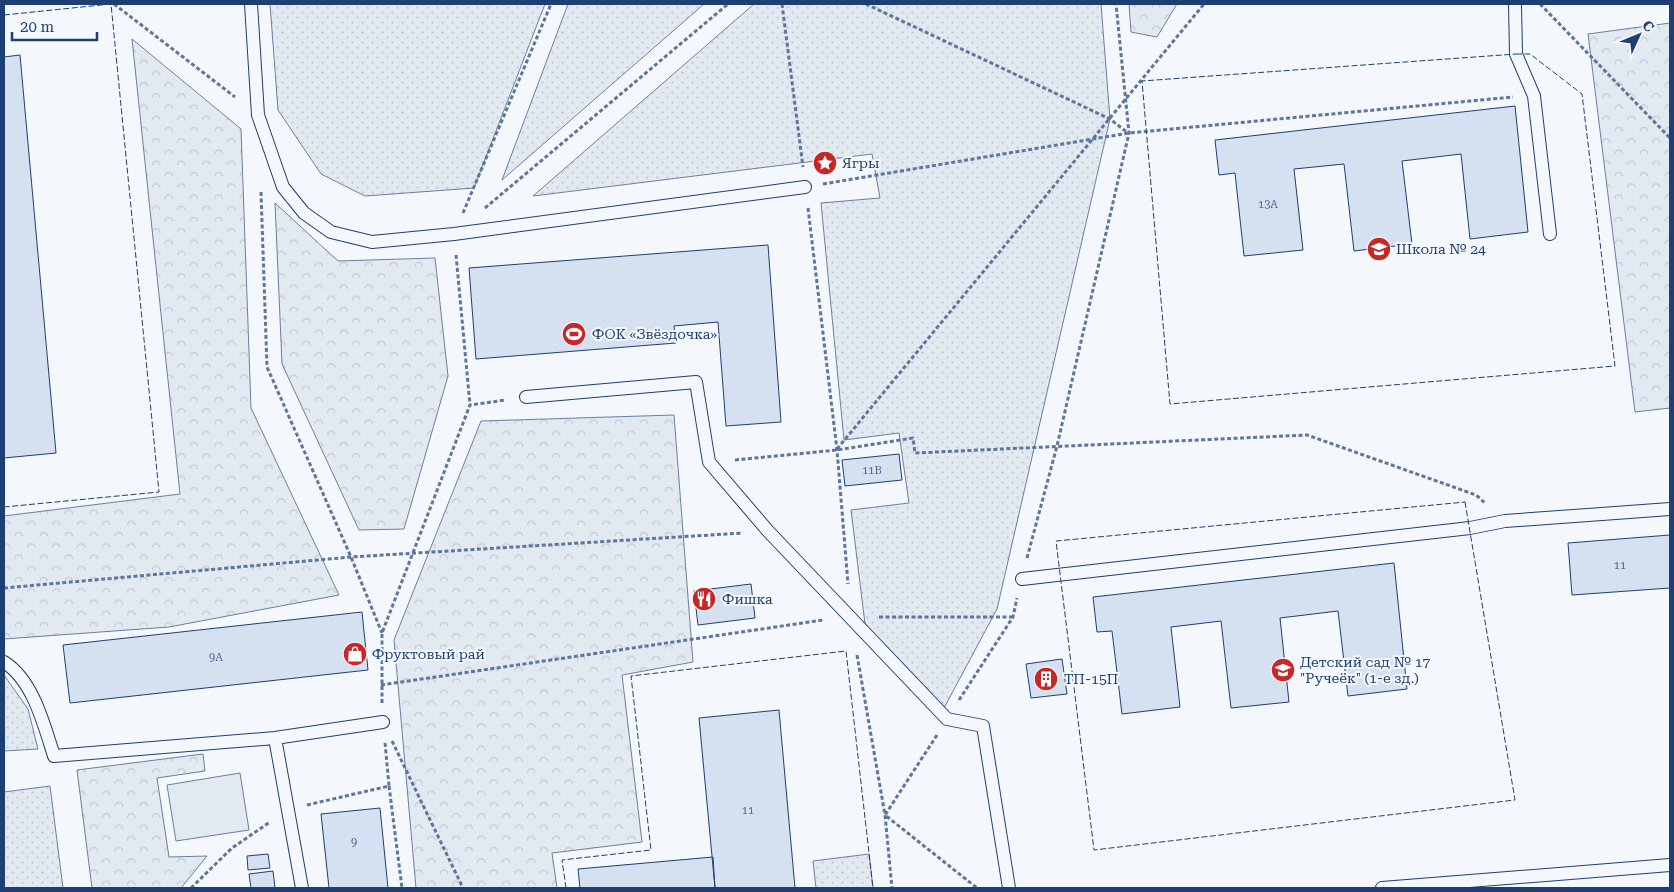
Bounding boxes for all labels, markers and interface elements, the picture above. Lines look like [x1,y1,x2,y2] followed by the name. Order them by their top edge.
[12,10,98,42] scale bar
[1614,10,1664,60] north arrow
[1639,17,1658,35] text: С
[20,18,55,36] text: 20 m
[812,150,838,176] place icon: Ягры
[842,155,880,171] place label: Ягры
[1258,198,1278,211] house number: 13А
[1366,236,1392,262] school or university icon: Школа № 24
[1396,241,1486,257] place label: Школа № 24
[561,321,587,347] sports icon: ФОК «Звёздочка»
[592,326,717,342] place label: ФОК «Звёздочка»
[862,464,882,477] house number: 11В
[1614,559,1626,572] house number: 11
[691,586,717,612] restaurant icon: Фишка
[722,591,773,607] place label: Фишка
[342,641,368,667] shop icon: Фруктовый рай
[372,646,485,662] place label: Фруктовый рай
[209,651,223,664] house number: 9А
[1300,654,1430,686] place label: Детский сад № 17 "Ручеёк" (1-е зд.)
[1270,657,1296,683] school or university icon: Детский сад № 17 "Ручеёк" (1-е зд.)
[1033,666,1059,692] building icon: ТП-15П
[1064,671,1118,687] place label: ТП-15П
[742,804,754,817] house number: 11
[351,836,357,849] house number: 9

